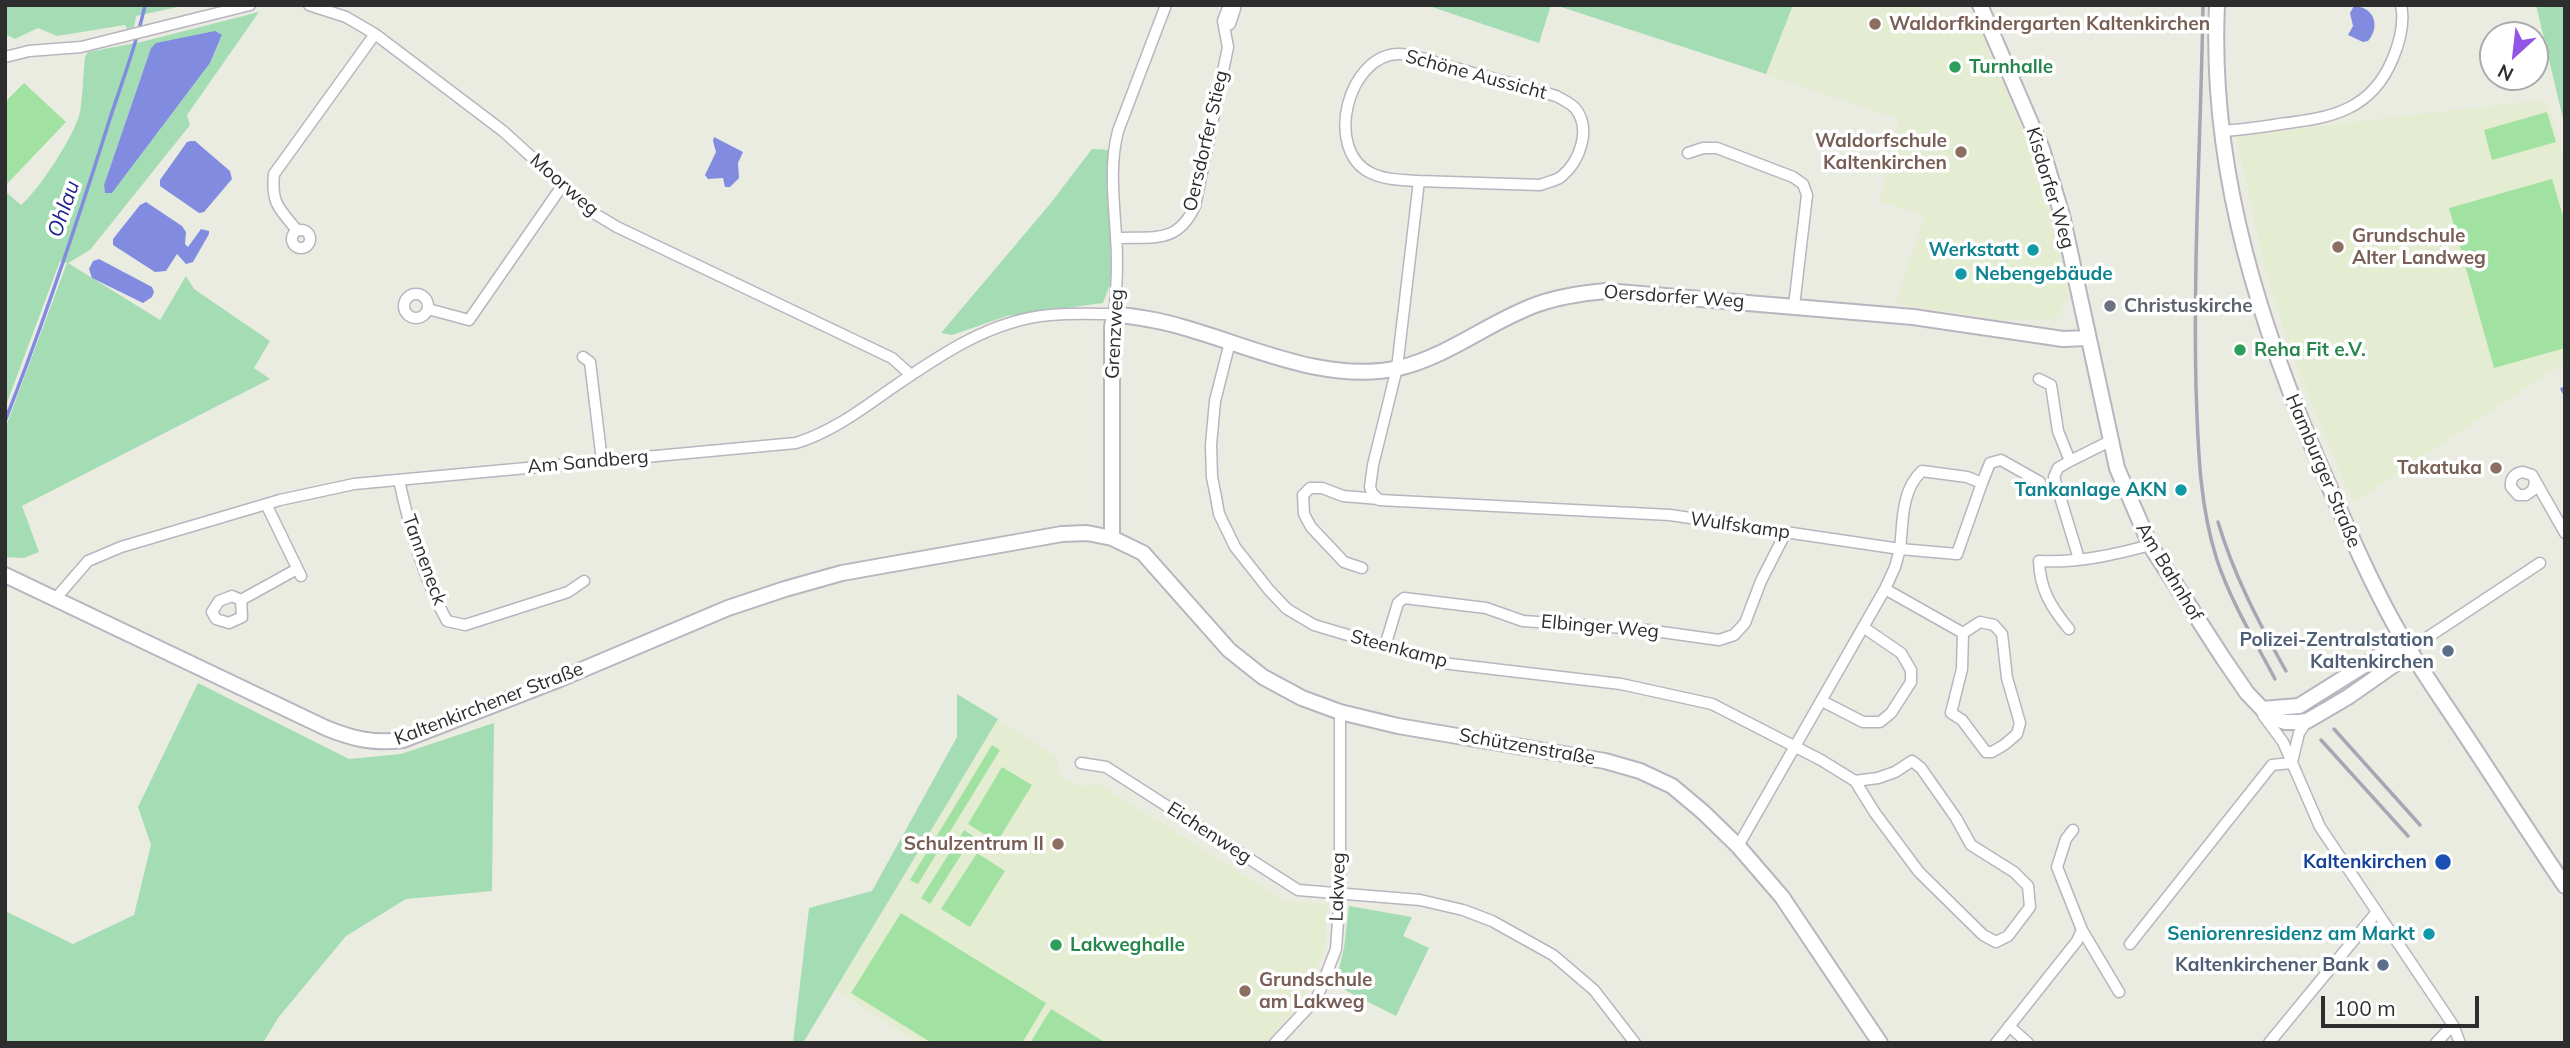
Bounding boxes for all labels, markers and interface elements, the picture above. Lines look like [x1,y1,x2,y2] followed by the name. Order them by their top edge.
[1889,13,2210,35] place label: Waldorfkindergarten Kaltenkirchen
[1867,16,1883,32] marker: Waldorfkindergarten Kaltenkirchen
[2479,21,2549,91] north arrow
[1403,45,1549,105] street label: Schöne Aussicht
[1969,56,2053,78] place label: Turnhalle
[1947,59,1963,75] marker: Turnhalle
[2494,59,2517,87] text: N
[1179,68,1233,214] street label: Oersdorfer Stieg
[2021,125,2079,251] street label: Kisdorfer Weg
[1815,130,1947,174] place label: Waldorfschule Kaltenkirchen
[1953,144,1969,160] marker: Waldorfschule Kaltenkirchen
[525,149,603,221] street label: Moorweg
[43,177,85,241] water label: Ohlau
[2352,225,2486,269] place label: Grundschule Alter Landweg
[1928,239,2019,261] place label: Werkstatt
[2330,239,2346,255] marker: Grundschule Alter Landweg
[2025,242,2041,258] marker: Werkstatt
[1975,263,2113,285] place label: Nebengebäude
[1953,266,1969,282] marker: Nebengebäude
[1603,281,1745,313] street label: Oersdorfer Weg
[1101,288,1129,380] street label: Grenzweg
[2124,295,2253,317] place label: Christuskirche
[2102,298,2118,314] marker: Christuskirche
[2254,339,2366,361] place label: Reha Fit e.V.
[2232,342,2248,358] marker: Reha Fit e.V.
[2280,391,2366,551] street label: Hamburger Straße
[527,445,649,479] street label: Am Sandberg
[2397,457,2482,479] place label: Takatuka
[2488,460,2504,476] marker: Takatuka
[2014,479,2167,501] place label: Tankanlage AKN
[2173,482,2189,498] marker: Tankanlage AKN
[1689,508,1791,544] street label: Wulfskamp
[397,512,451,608] street label: Tanneneck
[2131,519,2207,625] street label: Am Bahnhof
[1540,610,1660,644] street label: Elbinger Weg
[1348,625,1450,673] street label: Steenkamp
[2239,629,2434,673] place label: Polizei-Zentralstation Kaltenkirchen
[2440,643,2456,659] marker: Polizei-Zentralstation Kaltenkirchen
[391,657,587,751] street label: Kaltenkirchener Straße
[1457,724,1597,770] street label: Schützenstraße
[1163,797,1255,869] street label: Eichenweg
[904,833,1044,855] place label: Schulzentrum II
[1050,836,1066,852] marker: Schulzentrum II
[2303,851,2427,873] place label: Kaltenkirchen
[1325,852,1351,922] street label: Lakweg
[2433,852,2453,872] marker: Kaltenkirchen
[2167,923,2415,945] place label: Seniorenresidenz am Markt
[2421,926,2437,942] marker: Seniorenresidenz am Markt
[1070,934,1185,956] place label: Lakweghalle
[1048,937,1064,953] marker: Lakweghalle
[2175,954,2369,976] place label: Kaltenkirchener Bank
[2375,957,2391,973] marker: Kaltenkirchener Bank
[1259,969,1372,1013] place label: Grundschule am Lakweg
[2325,982,2482,1026] scale bar
[1237,983,1253,999] marker: Grundschule am Lakweg
[2334,995,2396,1021] text: 100 m

